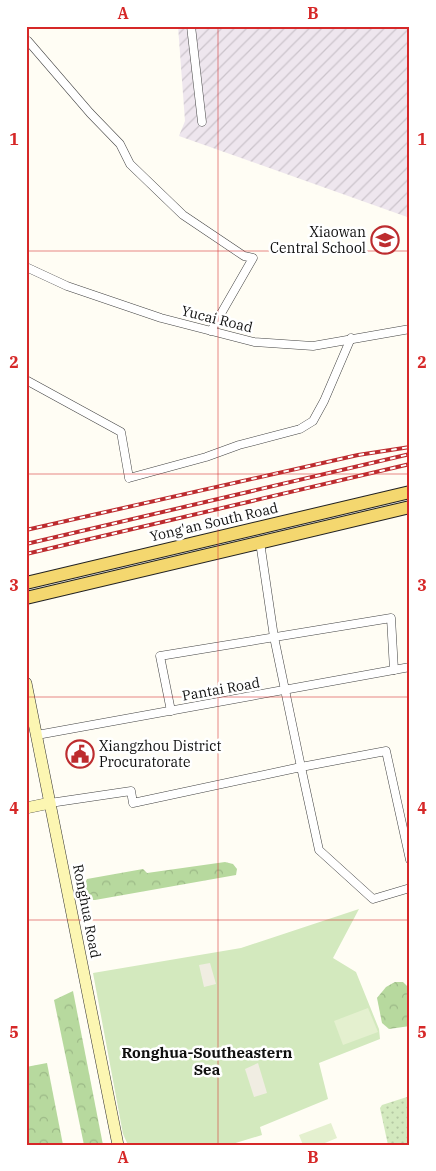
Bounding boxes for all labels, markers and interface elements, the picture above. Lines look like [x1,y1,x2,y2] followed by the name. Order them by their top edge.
[117,3,129,23] text: A
[307,3,319,23] text: B
[9,129,19,149] text: 1
[417,129,427,149] text: 1
[270,223,366,257] place label: Xiaowan Central School
[370,225,400,255] school or university icon: Xiaowan Central School
[179,301,255,337] street label: Yucai Road
[9,352,19,372] text: 2
[417,352,427,372] text: 2
[148,498,280,545] street label: Yong'an South Road
[9,575,19,595] text: 3
[417,575,427,595] text: 3
[181,673,262,705] street label: Pantai Road
[99,737,221,771] place label: Xiangzhou District Procuratorate
[65,739,95,769] public building icon: Xiangzhou District Procuratorate
[9,798,19,818] text: 4
[417,798,427,818] text: 4
[69,862,105,960] street label: Ronghua Road
[9,1022,19,1042] text: 5
[417,1022,427,1042] text: 5
[121,1043,293,1079] district label: Ronghua-Southeastern Sea
[117,1147,129,1167] text: A
[307,1147,319,1167] text: B

